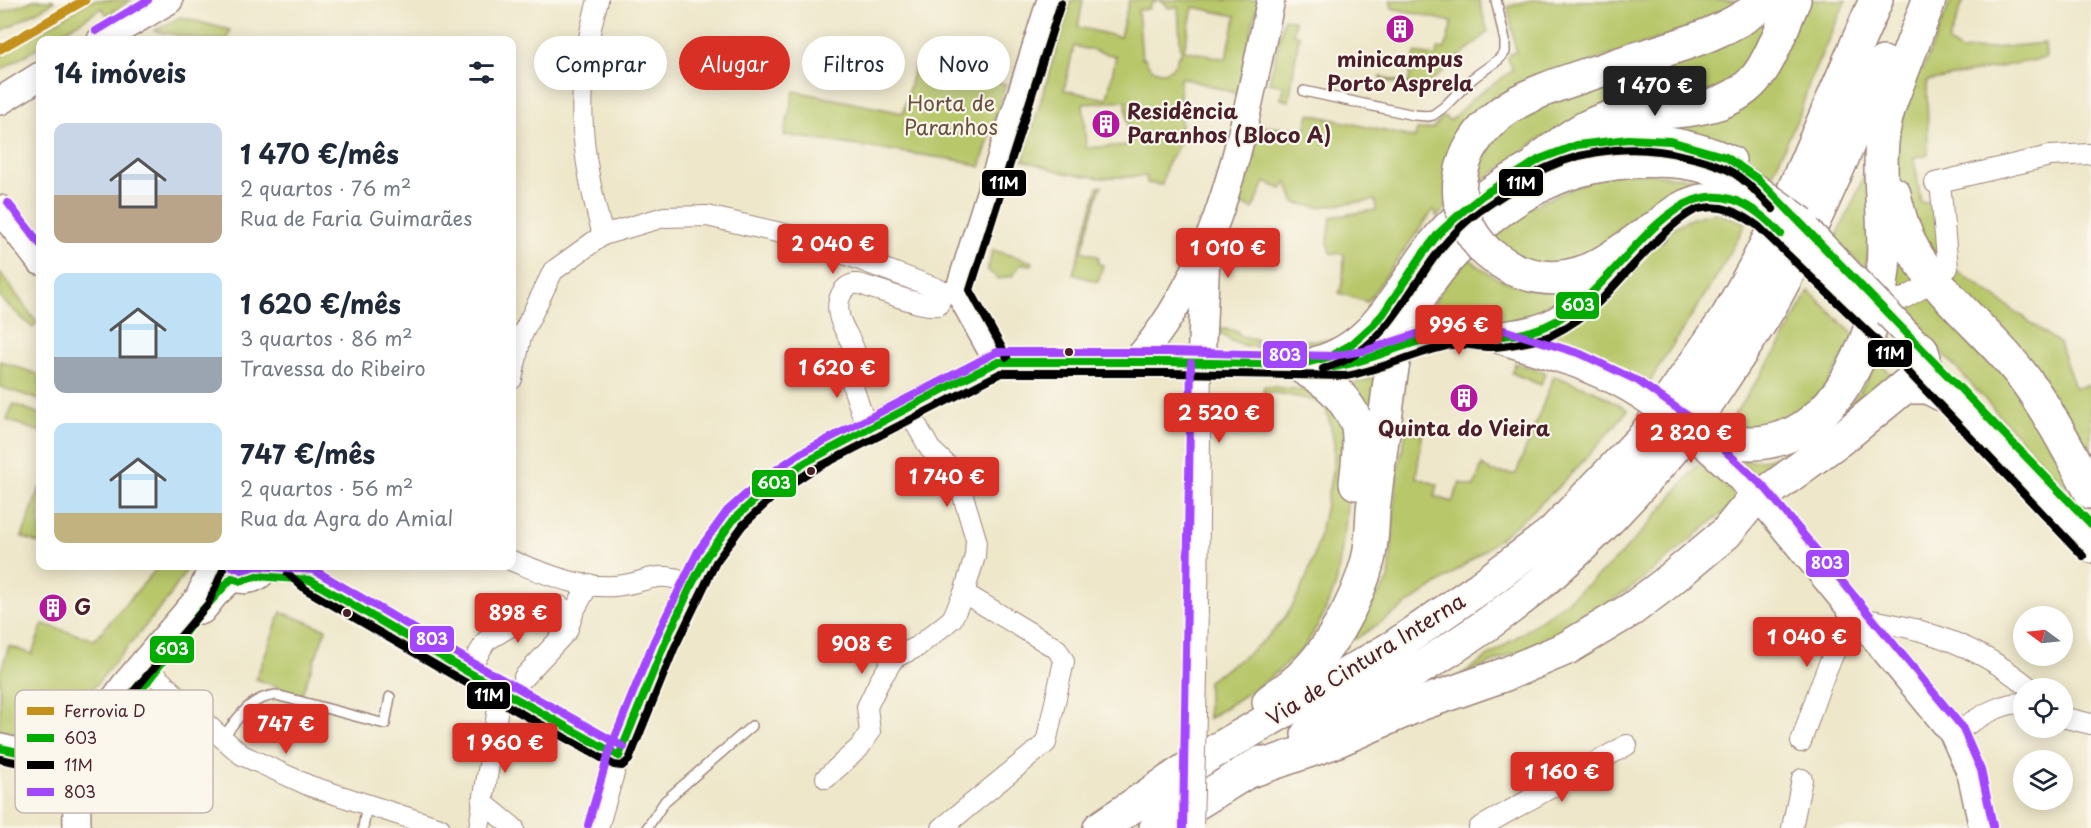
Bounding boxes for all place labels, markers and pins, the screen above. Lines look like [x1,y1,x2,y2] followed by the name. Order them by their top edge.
[1384,13,1416,45] building icon: minicampus Porto Asprela
[1327,42,1473,98] place label: minicampus Porto Asprela
[1600,66,1710,117] pin: 1 470 €
[1127,94,1331,150] place label: Residência Paranhos (Bloco A)
[1090,108,1122,140] building icon: Residência Paranhos (Bloco A)
[778,224,888,275] pin: 2 040 €
[1173,228,1283,279] pin: 1 010 €
[1417,305,1501,356] pin: 996 €
[1063,346,1075,358] unlabelled marker
[782,348,892,399] pin: 1 620 €
[1448,382,1480,414] building icon: Quinta do Vieira
[1164,393,1274,444] pin: 2 520 €
[1378,411,1550,443] place label: Quinta do Vieira
[1636,413,1746,464] pin: 2 820 €
[892,457,1002,508] pin: 1 740 €
[805,465,817,477] unlabelled marker
[74,590,91,622] place label: G
[37,592,69,624] building icon: G
[476,593,560,644] pin: 898 €
[341,607,353,619] unlabelled marker
[1752,617,1862,668] pin: 1 040 €
[820,624,904,675] pin: 908 €
[244,704,328,755] pin: 747 €
[450,723,560,774] pin: 1 960 €
[1507,752,1617,803] pin: 1 160 €

